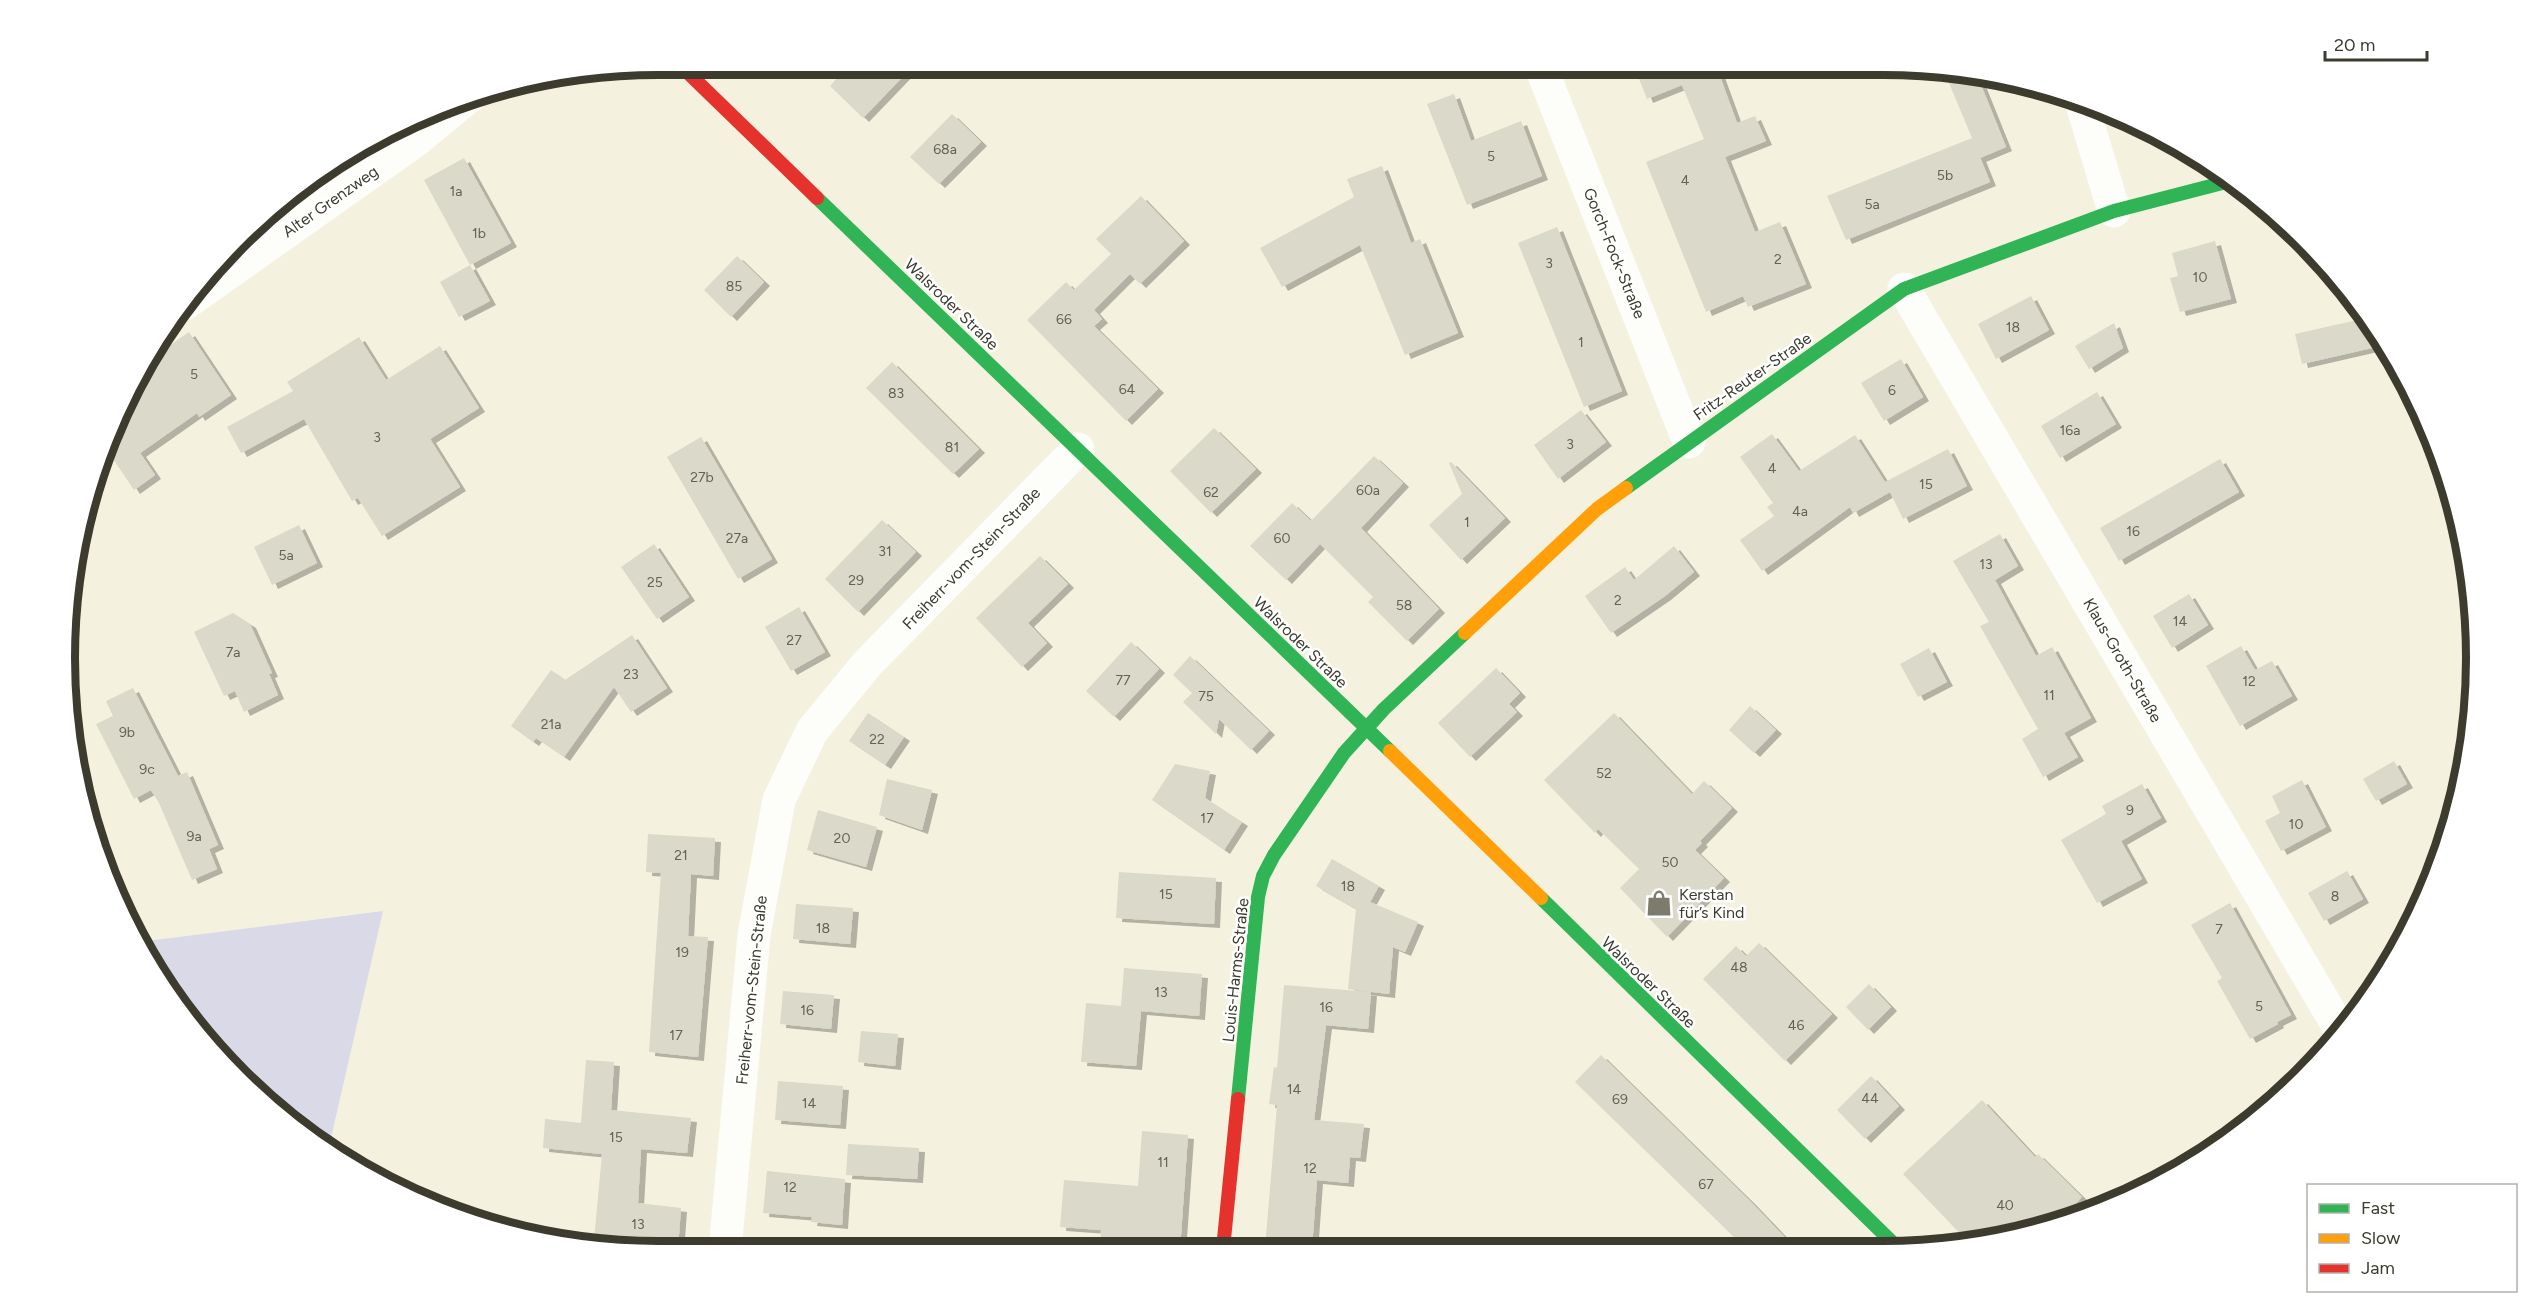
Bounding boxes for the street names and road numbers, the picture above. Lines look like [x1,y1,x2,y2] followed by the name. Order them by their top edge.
[279,161,382,241] street label: Alter Grenzweg
[1580,185,1650,322] street label: Gorch-Fock-Straße
[901,255,1003,354] street label: Walsroder Straße
[1690,328,1815,424] street label: Fritz-Reuter-Straße
[898,483,1044,633] street label: Freiherr-vom-Stein-Straße
[1250,593,1352,692] street label: Walsroder Straße
[2079,595,2166,726] street label: Klaus-Groth-Straße
[732,894,771,1086] street label: Freiherr-vom-Stein-Straße
[1218,897,1253,1043] street label: Louis-Harms-Straße
[1598,933,1700,1032] street label: Walsroder Straße

